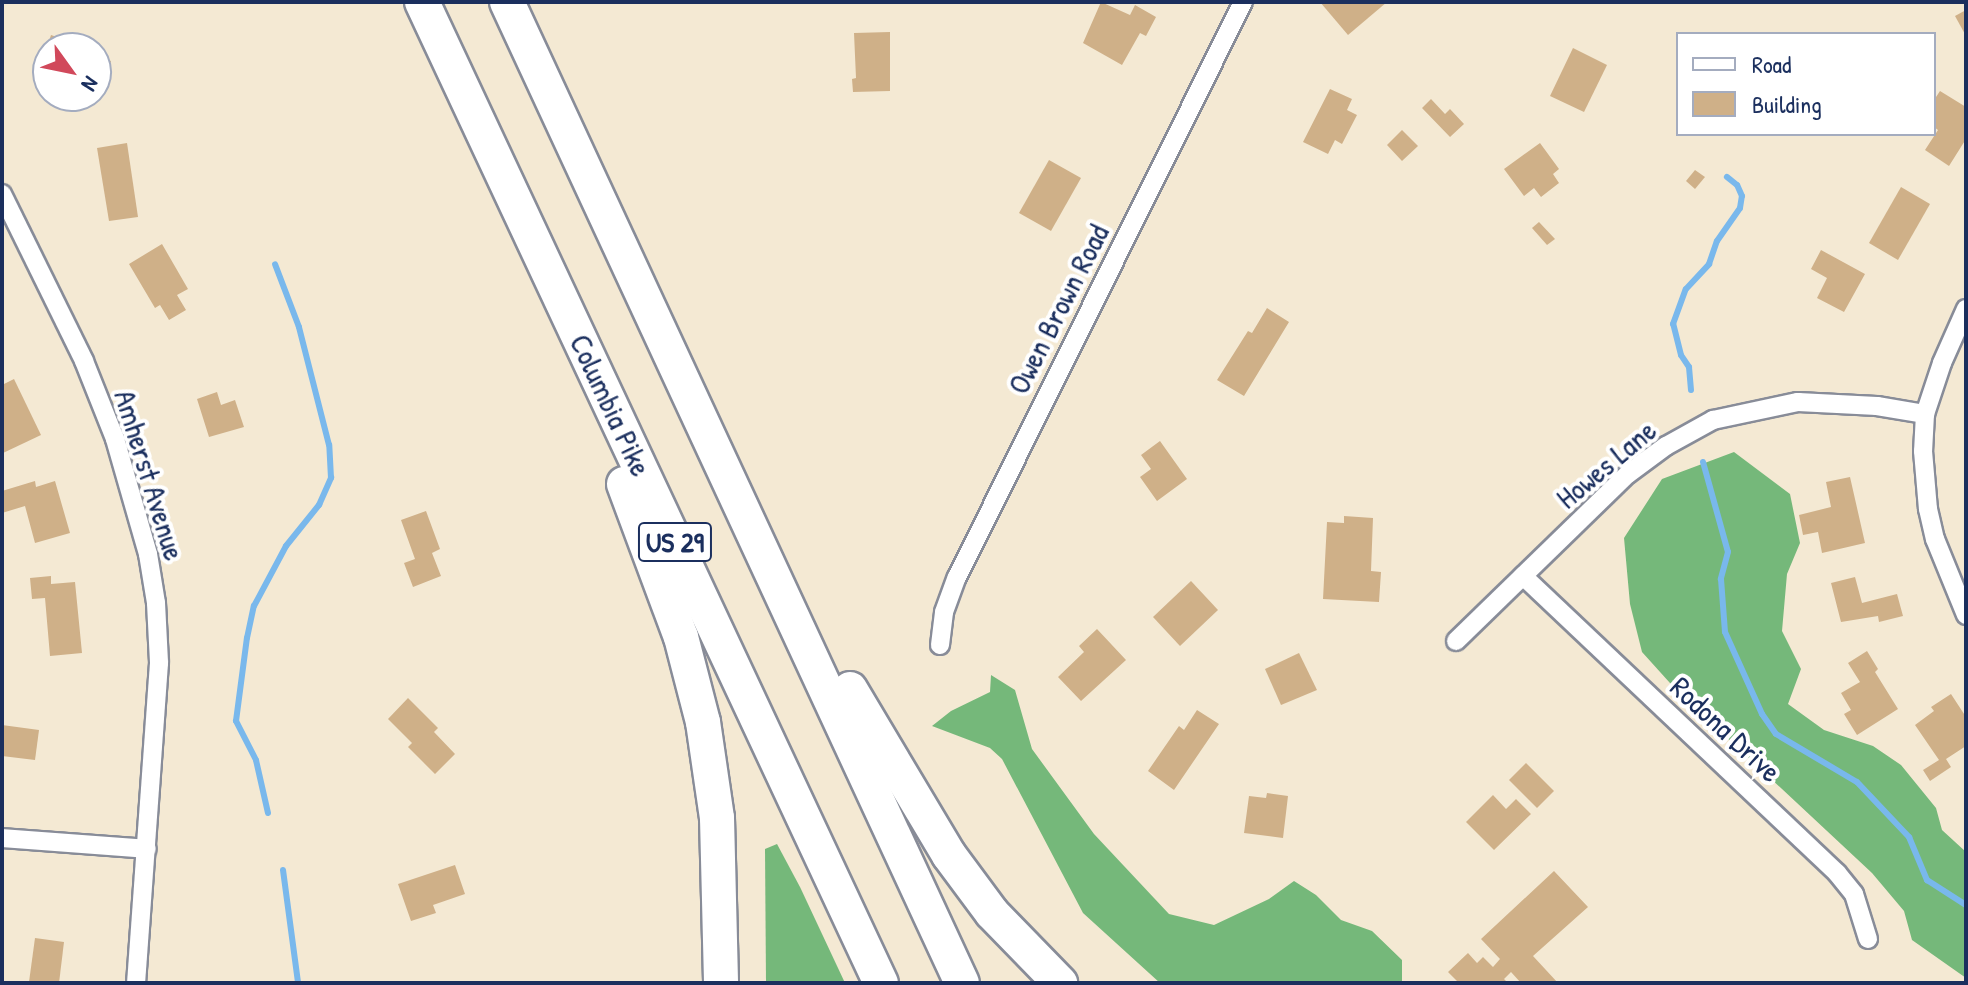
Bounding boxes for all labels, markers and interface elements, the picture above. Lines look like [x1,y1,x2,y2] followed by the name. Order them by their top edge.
[32,32,112,112] north arrow
[1676,32,1936,136] legend
[1752,48,1791,80] text: Road
[75,71,106,97] text: N
[1752,88,1822,120] text: Building
[1000,218,1116,400] street label: Owen Brown Road
[563,328,659,482] street label: Columbia Pike
[107,386,193,564] street label: Amherst Avenue
[1549,412,1663,516] street label: Howes Lane
[637,518,713,566] road number: US 29
[1663,669,1789,789] street label: Rodona Drive

